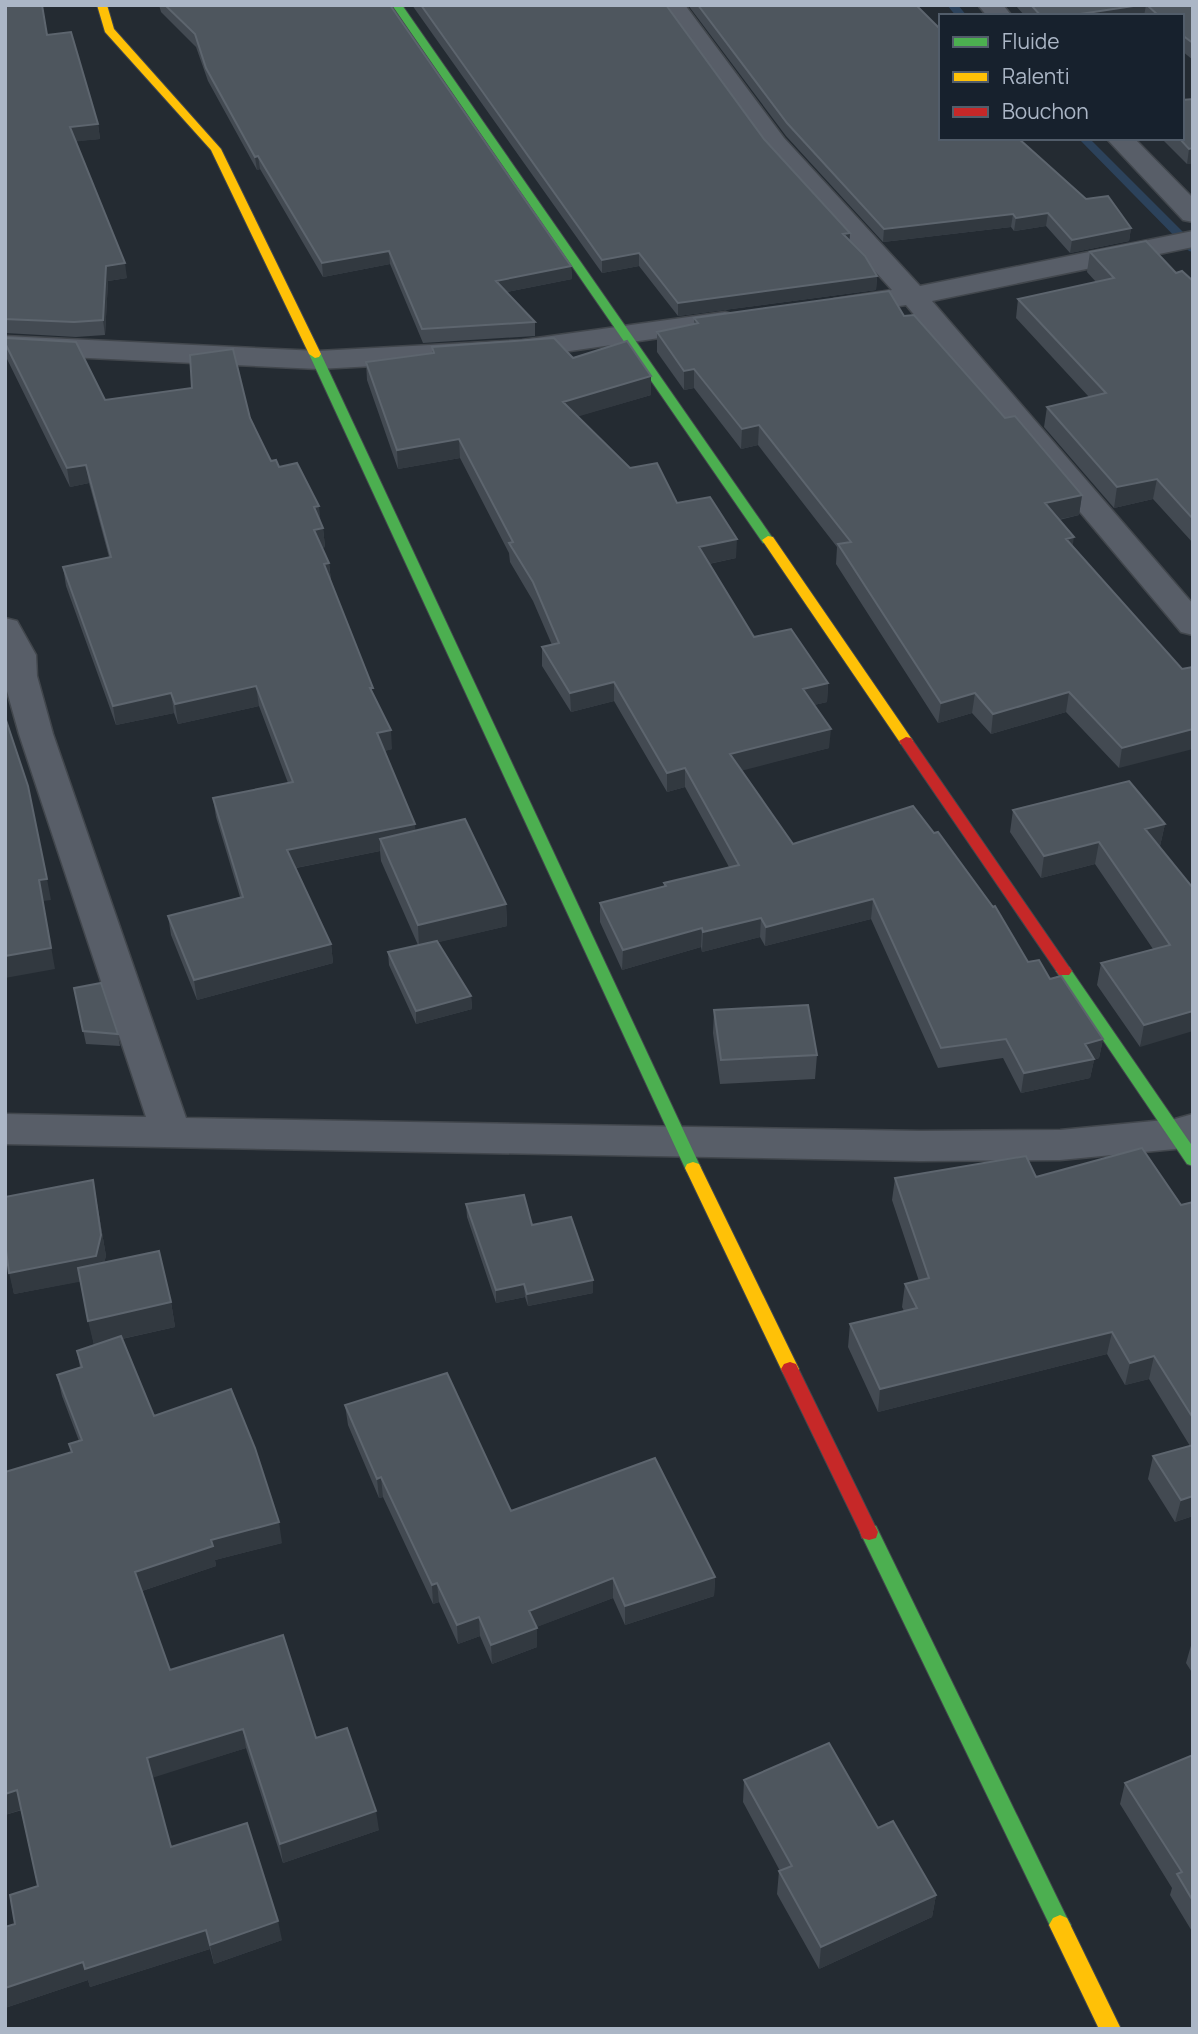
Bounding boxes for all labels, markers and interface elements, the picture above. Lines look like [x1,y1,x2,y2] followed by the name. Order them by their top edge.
[939,14,1184,140] legend
[1002,27,1060,55] text: Fluide
[1002,62,1070,90] text: Ralenti
[1002,97,1089,125] text: Bouchon

